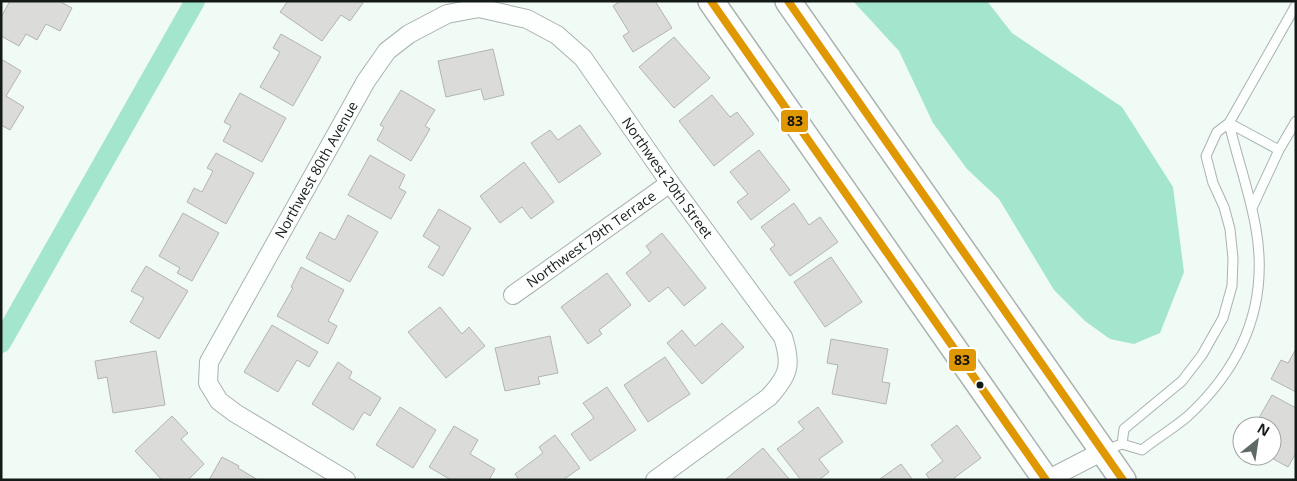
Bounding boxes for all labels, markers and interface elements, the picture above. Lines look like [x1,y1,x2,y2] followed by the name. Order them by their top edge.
[270,97,362,242] street label: Northwest 80th Avenue
[780,109,809,133] line badge: 83
[787,111,803,130] text: 83
[618,113,717,242] street label: Northwest 20th Street
[522,186,660,292] street label: Northwest 79th Terrace
[948,348,977,372] line badge: 83
[954,350,970,369] text: 83
[975,380,985,390] unlabelled marker
[1232,416,1282,466] north arrow
[1254,418,1273,440] text: N

